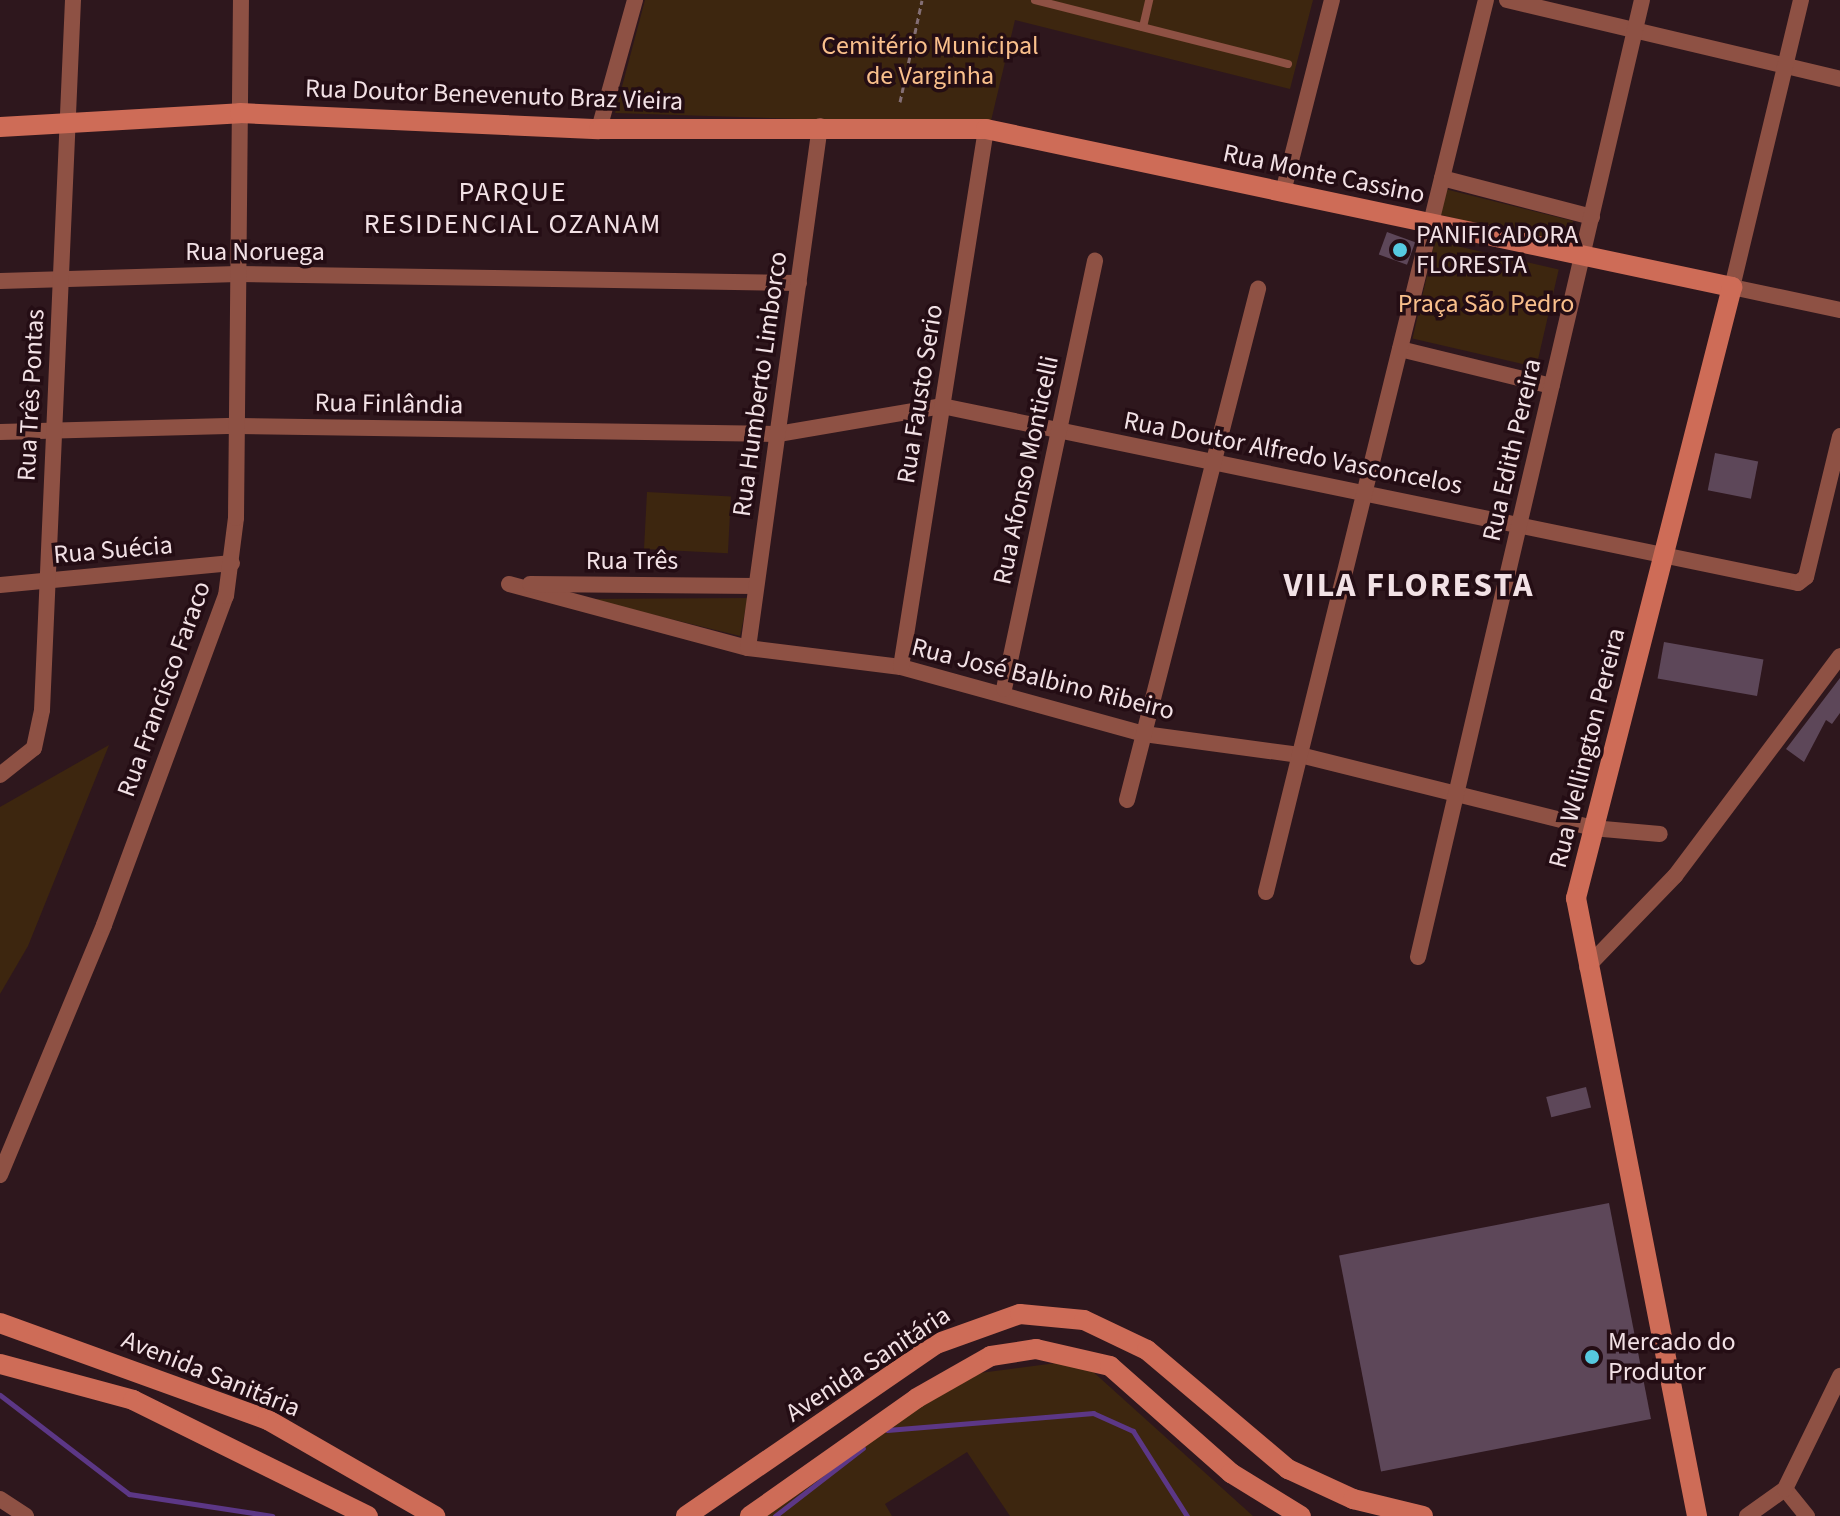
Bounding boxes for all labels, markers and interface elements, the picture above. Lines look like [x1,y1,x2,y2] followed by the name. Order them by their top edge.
[821,30,1039,92] park label: Cemitério Municipal de Varginha
[304,73,684,117] street label: Rua Doutor Benevenuto Braz Vieira
[1220,137,1428,211] street label: Rua Monte Cassino
[364,175,662,241] district label: PARQUE RESIDENCIAL OZANAM
[1416,219,1578,280] place label: PANIFICADORA FLORESTA
[185,236,325,268] street label: Rua Noruega
[1391,241,1409,259] marker: PANIFICADORA FLORESTA
[726,250,794,518] street label: Rua Humberto Limborco
[1398,288,1574,320] park label: Praça São Pedro
[890,302,950,486] street label: Rua Fausto Serio
[11,308,51,482] street label: Rua Três Pontas
[986,353,1066,587] street label: Rua Afonso Monticelli
[1476,356,1548,544] street label: Rua Edith Pereira
[314,387,464,421] street label: Rua Finlândia
[1121,405,1465,501] street label: Rua Doutor Alfredo Vasconcelos
[52,529,174,571] street label: Rua Suécia
[586,545,678,577] street label: Rua Três
[1284,566,1534,606] district label: VILA FLORESTA
[111,577,217,801] street label: Rua Francisco Faraco
[1542,625,1632,871] street label: Rua Wellington Pereira
[908,631,1178,727] street label: Rua José Balbino Ribeiro
[780,1299,956,1429] street label: Avenida Sanitária
[117,1324,305,1424] street label: Avenida Sanitária
[1608,1326,1736,1388] place label: Mercado do Produtor
[1583,1348,1601,1366] marker: Mercado do Produtor

